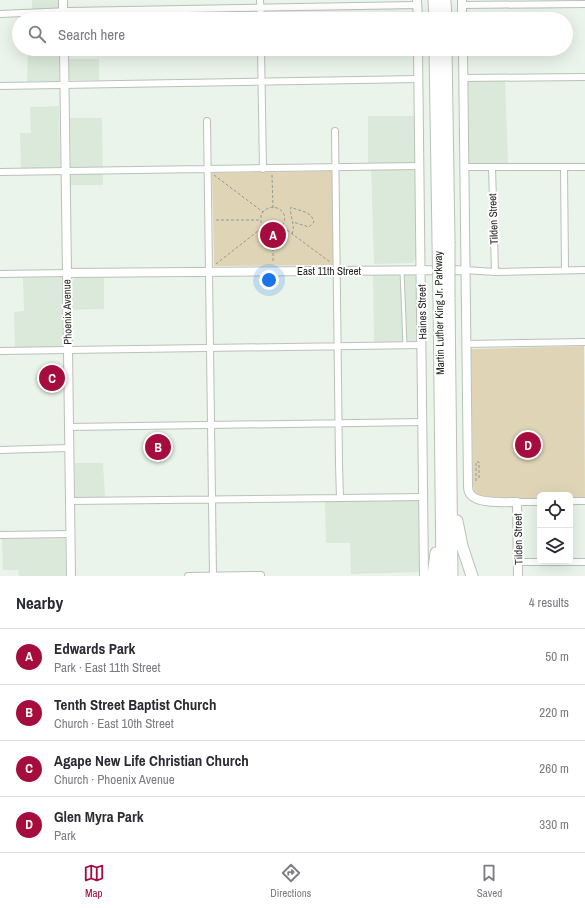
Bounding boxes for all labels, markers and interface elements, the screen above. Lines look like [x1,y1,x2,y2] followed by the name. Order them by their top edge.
[12,12,573,56] search box
[26,23,48,45] icon: search
[58,24,125,45] text: Search here
[485,193,501,245] street label: Tilden Street
[260,220,286,250] pin: A
[431,250,447,375] street label: Martin Luther King Jr. Parkway
[297,264,362,278] street label: East 11th Street
[259,270,279,290] your location
[59,279,75,345] street label: Phoenix Avenue
[415,284,429,340] street label: Haines Street
[39,363,65,393] pin: C
[515,430,541,460] pin: D
[145,432,171,462] pin: B
[537,492,573,564] map controls
[537,492,573,528] button: locate
[511,513,525,565] street label: Tilden Street
[537,528,573,564] button: layers
[16,591,63,614] text: Nearby
[529,594,569,611] text: 4 results
[54,638,135,659] text: Edwards Park
[25,648,33,665] text: A
[545,648,569,665] text: 50 m
[54,659,160,676] text: Park · East 11th Street
[54,694,216,715] text: Tenth Street Baptist Church
[25,704,33,721] text: B
[539,704,569,721] text: 220 m
[54,715,174,732] text: Church · East 10th Street
[54,750,249,771] text: Agape New Life Christian Church
[25,760,33,777] text: C
[539,760,569,777] text: 260 m
[54,771,175,788] text: Church · Phoenix Avenue
[54,806,144,827] text: Glen Myra Park
[25,816,33,833] text: D
[539,816,569,833] text: 330 m
[54,827,76,844] text: Park
[83,862,105,900] tab: Map
[270,862,311,900] tab: Directions
[477,862,502,900] tab: Saved

